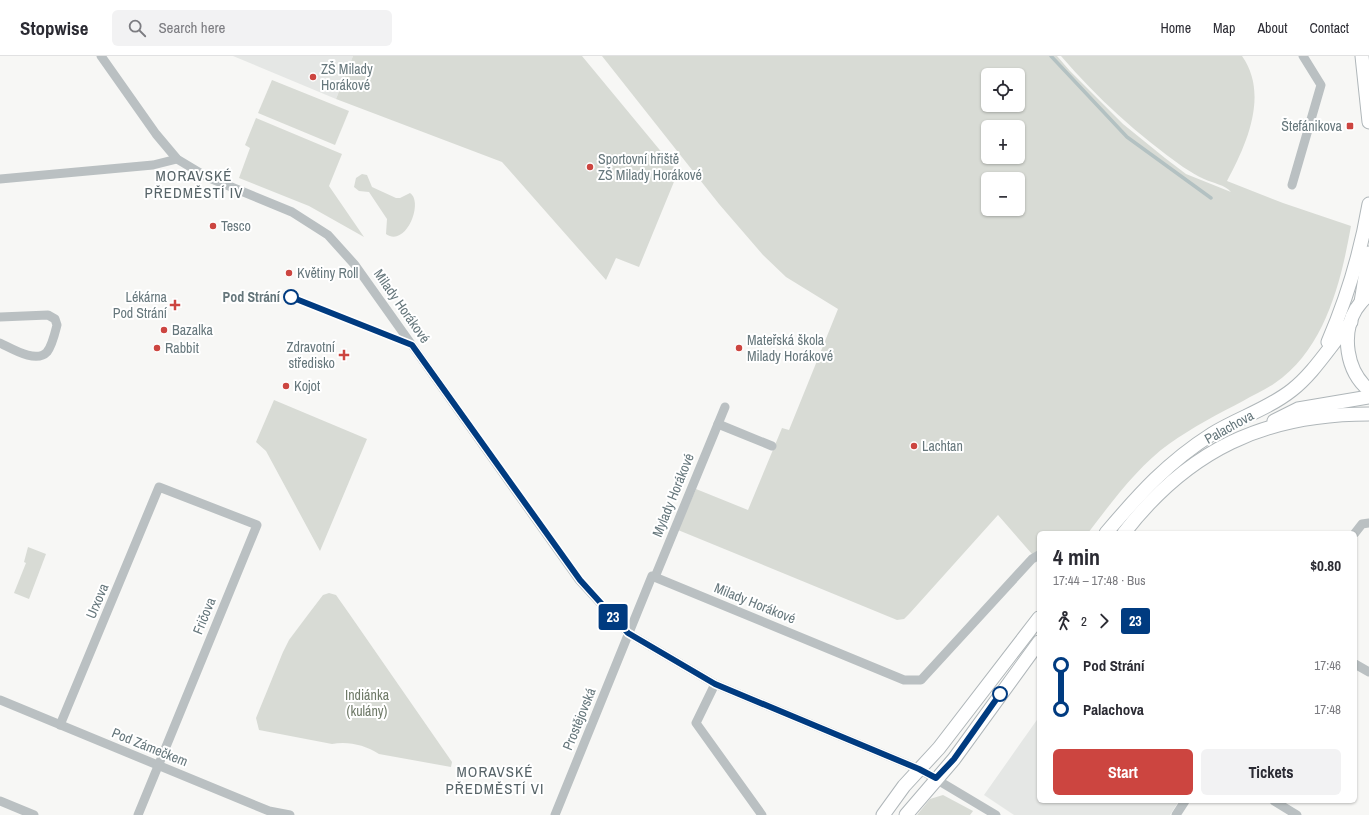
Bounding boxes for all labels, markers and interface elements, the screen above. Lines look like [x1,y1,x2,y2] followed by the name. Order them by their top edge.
[112,10,392,46] search box
[20,15,88,41] text: Stopwise
[126,17,148,39] icon: search
[158,17,225,38] text: Search here
[1160,19,1191,37] text: Home
[1213,19,1235,37] text: Map
[1257,19,1287,37] text: About
[1309,19,1349,37] text: Contact
[321,60,373,94] place label: ZŠ Milady Horákové
[981,68,1025,216] map controls
[981,68,1025,112] button: locate
[308,72,318,82] marker: ZŠ Milady Horákové
[1281,117,1343,135] place label: Štefánikova
[981,120,1025,164] button: +
[1345,121,1355,131] marker: Štefánikova
[598,150,702,184] place label: Sportovní hřiště ZŠ Milady Horákové
[585,162,595,172] marker: Sportovní hřiště ZŠ Milady Horákové
[145,165,243,203] district label: MORAVSKÉ PŘEDMĚSTÍ IV
[981,172,1025,216] button: −
[221,217,251,235] place label: Tesco
[208,221,218,231] marker: Tesco
[297,264,358,282] place label: Květiny Roll
[370,266,434,346] street label: Milady Horákové
[284,268,294,278] marker: Květiny Roll
[113,288,168,322] place label: Lékárna Pod Strání
[223,288,281,306] place label: Pod Strání
[283,289,299,305] marker: Pod Strání
[170,300,180,310] marker: Lékárna Pod Strání
[172,321,213,339] place label: Bazalka
[159,325,169,335] marker: Bazalka
[747,331,833,365] place label: Mateřská škola Milady Horákové
[287,338,336,372] place label: Zdravotní středisko
[165,339,199,357] place label: Rabbit
[152,343,162,353] marker: Rabbit
[734,343,744,353] marker: Mateřská škola Milady Horákové
[338,349,350,361] marker: Zdravotní středisko
[294,377,320,395] place label: Kojot
[281,381,291,391] marker: Kojot
[1201,406,1257,448] street label: Palachova
[922,437,963,455] place label: Lachtan
[909,441,919,451] marker: Lachtan
[648,451,698,539] street label: Mylady Horákové
[1053,542,1100,572] text: 4 min
[1310,555,1341,576] text: $0.80
[1053,572,1145,589] text: 17:44 – 17:48 · Bus
[712,579,798,627] street label: Milady Horákové
[82,580,113,621] street label: Urxova
[188,594,220,637] street label: Fričova
[595,604,631,630] line badge: 23
[607,608,619,626] text: 23
[1053,610,1075,632] icon: walk
[1093,610,1115,632] icon: forward
[1129,612,1142,630] text: 23
[1081,613,1087,630] text: 2
[1083,655,1145,676] text: Pod Strání
[1314,657,1341,674] text: 17:46
[558,685,600,753] street label: Prostějovská
[345,686,390,720] park label: Indiánka (kulány)
[992,686,1008,702] unlabelled marker
[1083,699,1144,720] text: Palachova
[1314,701,1341,718] text: 17:48
[109,724,191,770] street label: Pod Zámečkem
[1053,749,1193,795] button: Start
[1201,749,1341,795] button: Tickets
[446,761,544,799] district label: MORAVSKÉ PŘEDMĚSTÍ VI

